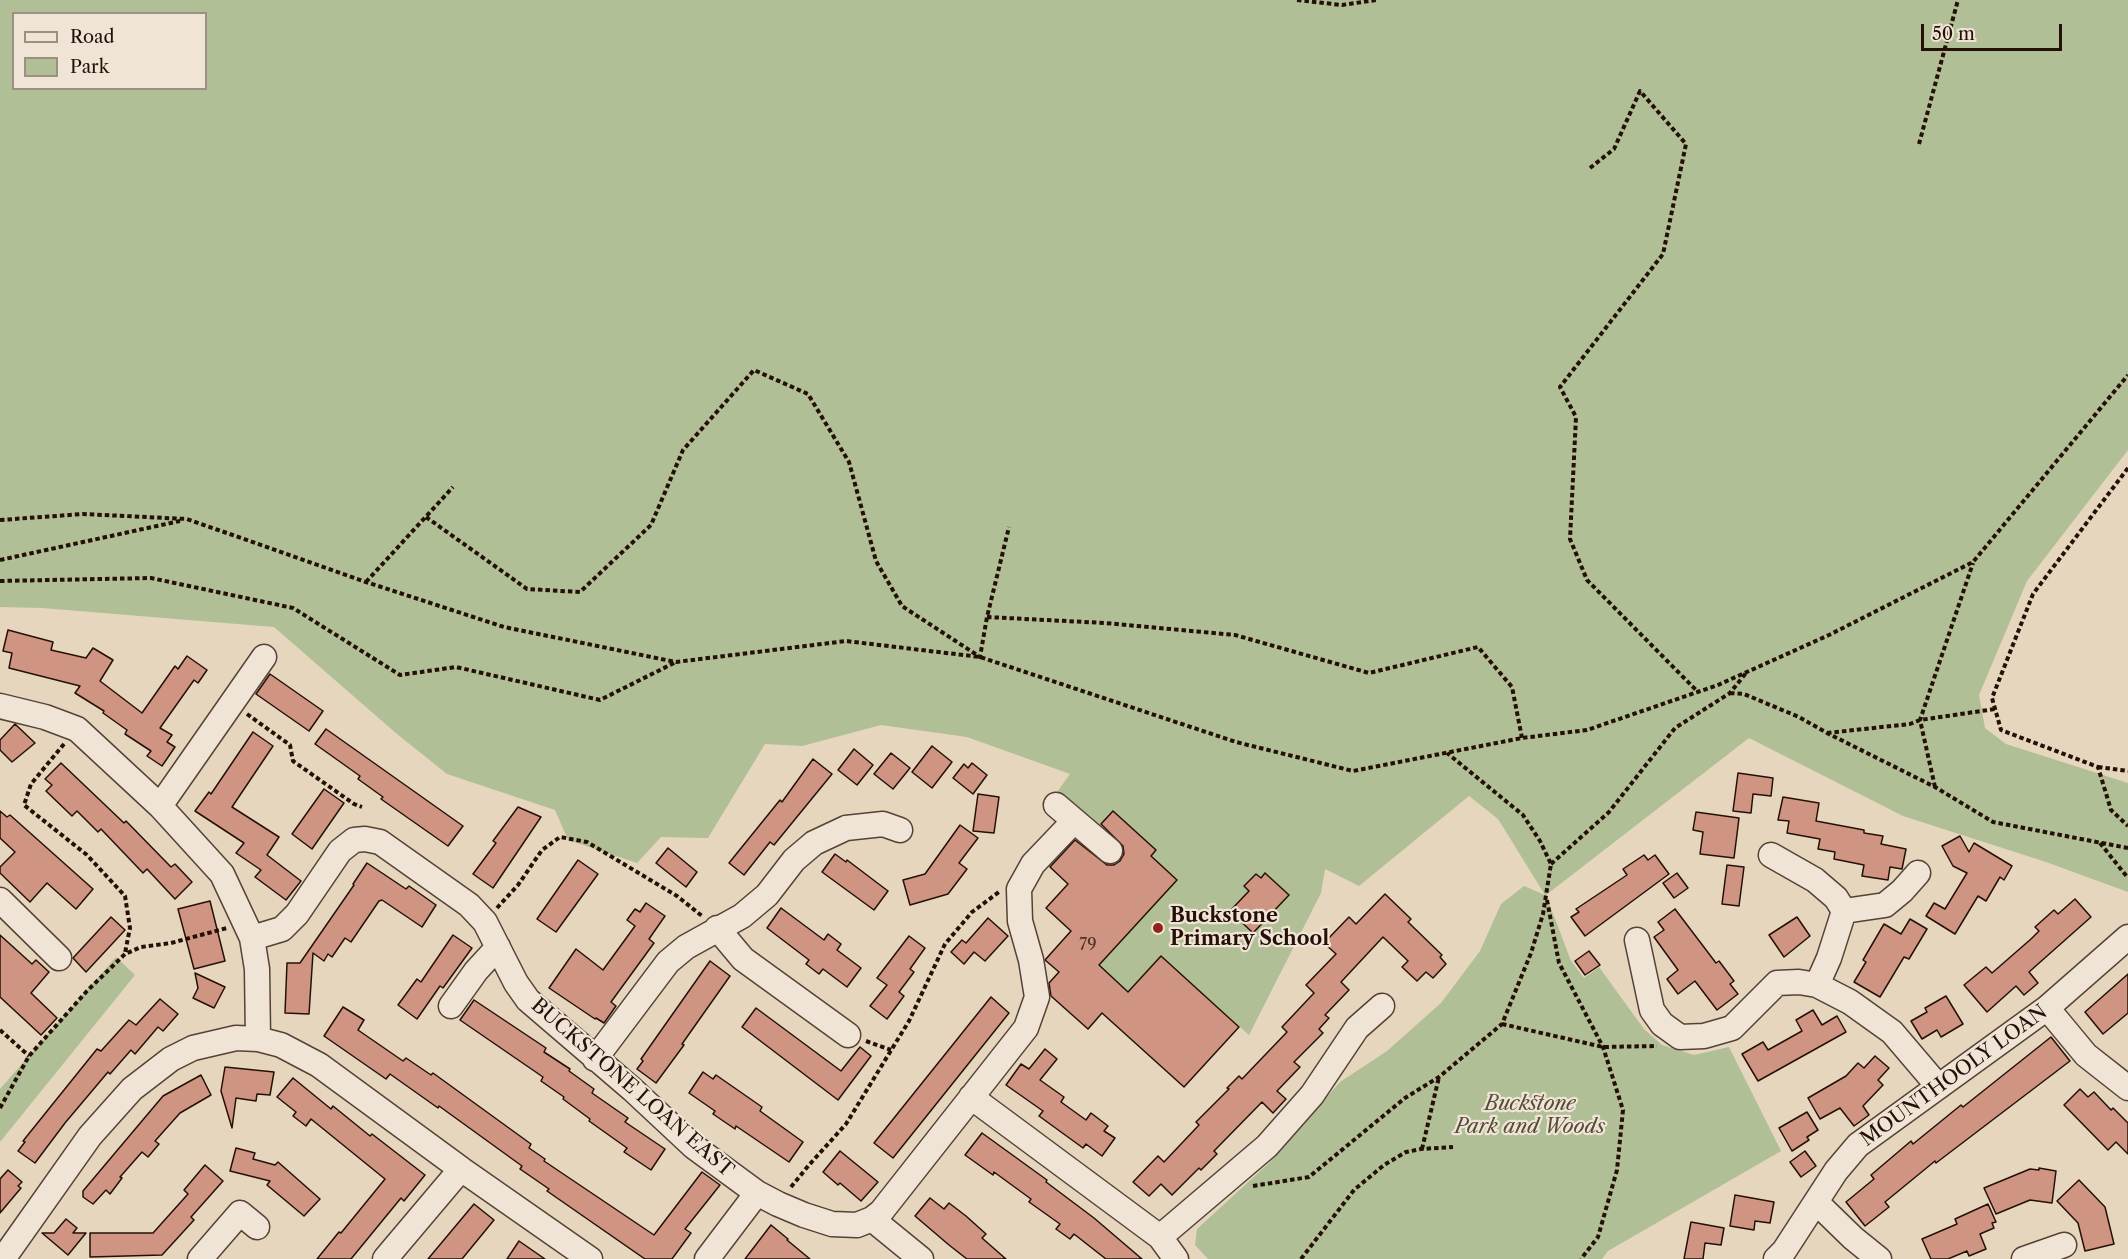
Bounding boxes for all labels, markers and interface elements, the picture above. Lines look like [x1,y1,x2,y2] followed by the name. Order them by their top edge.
[12,12,207,90] legend
[1924,12,2065,50] scale bar
[1932,23,1975,45] text: 50 m
[70,26,115,48] text: Road
[70,56,109,78] text: Park
[1170,904,1329,951] place label: Buckstone Primary School
[1151,921,1165,935] marker: Buckstone Primary School
[1079,935,1097,955] house number: 79
[526,994,738,1182] street label: BUCKSTONE LOAN EAST
[1856,1000,2052,1152] street label: MOUNTHOOLY LOAN
[1455,1092,1605,1139] park label: Buckstone Park and Woods

